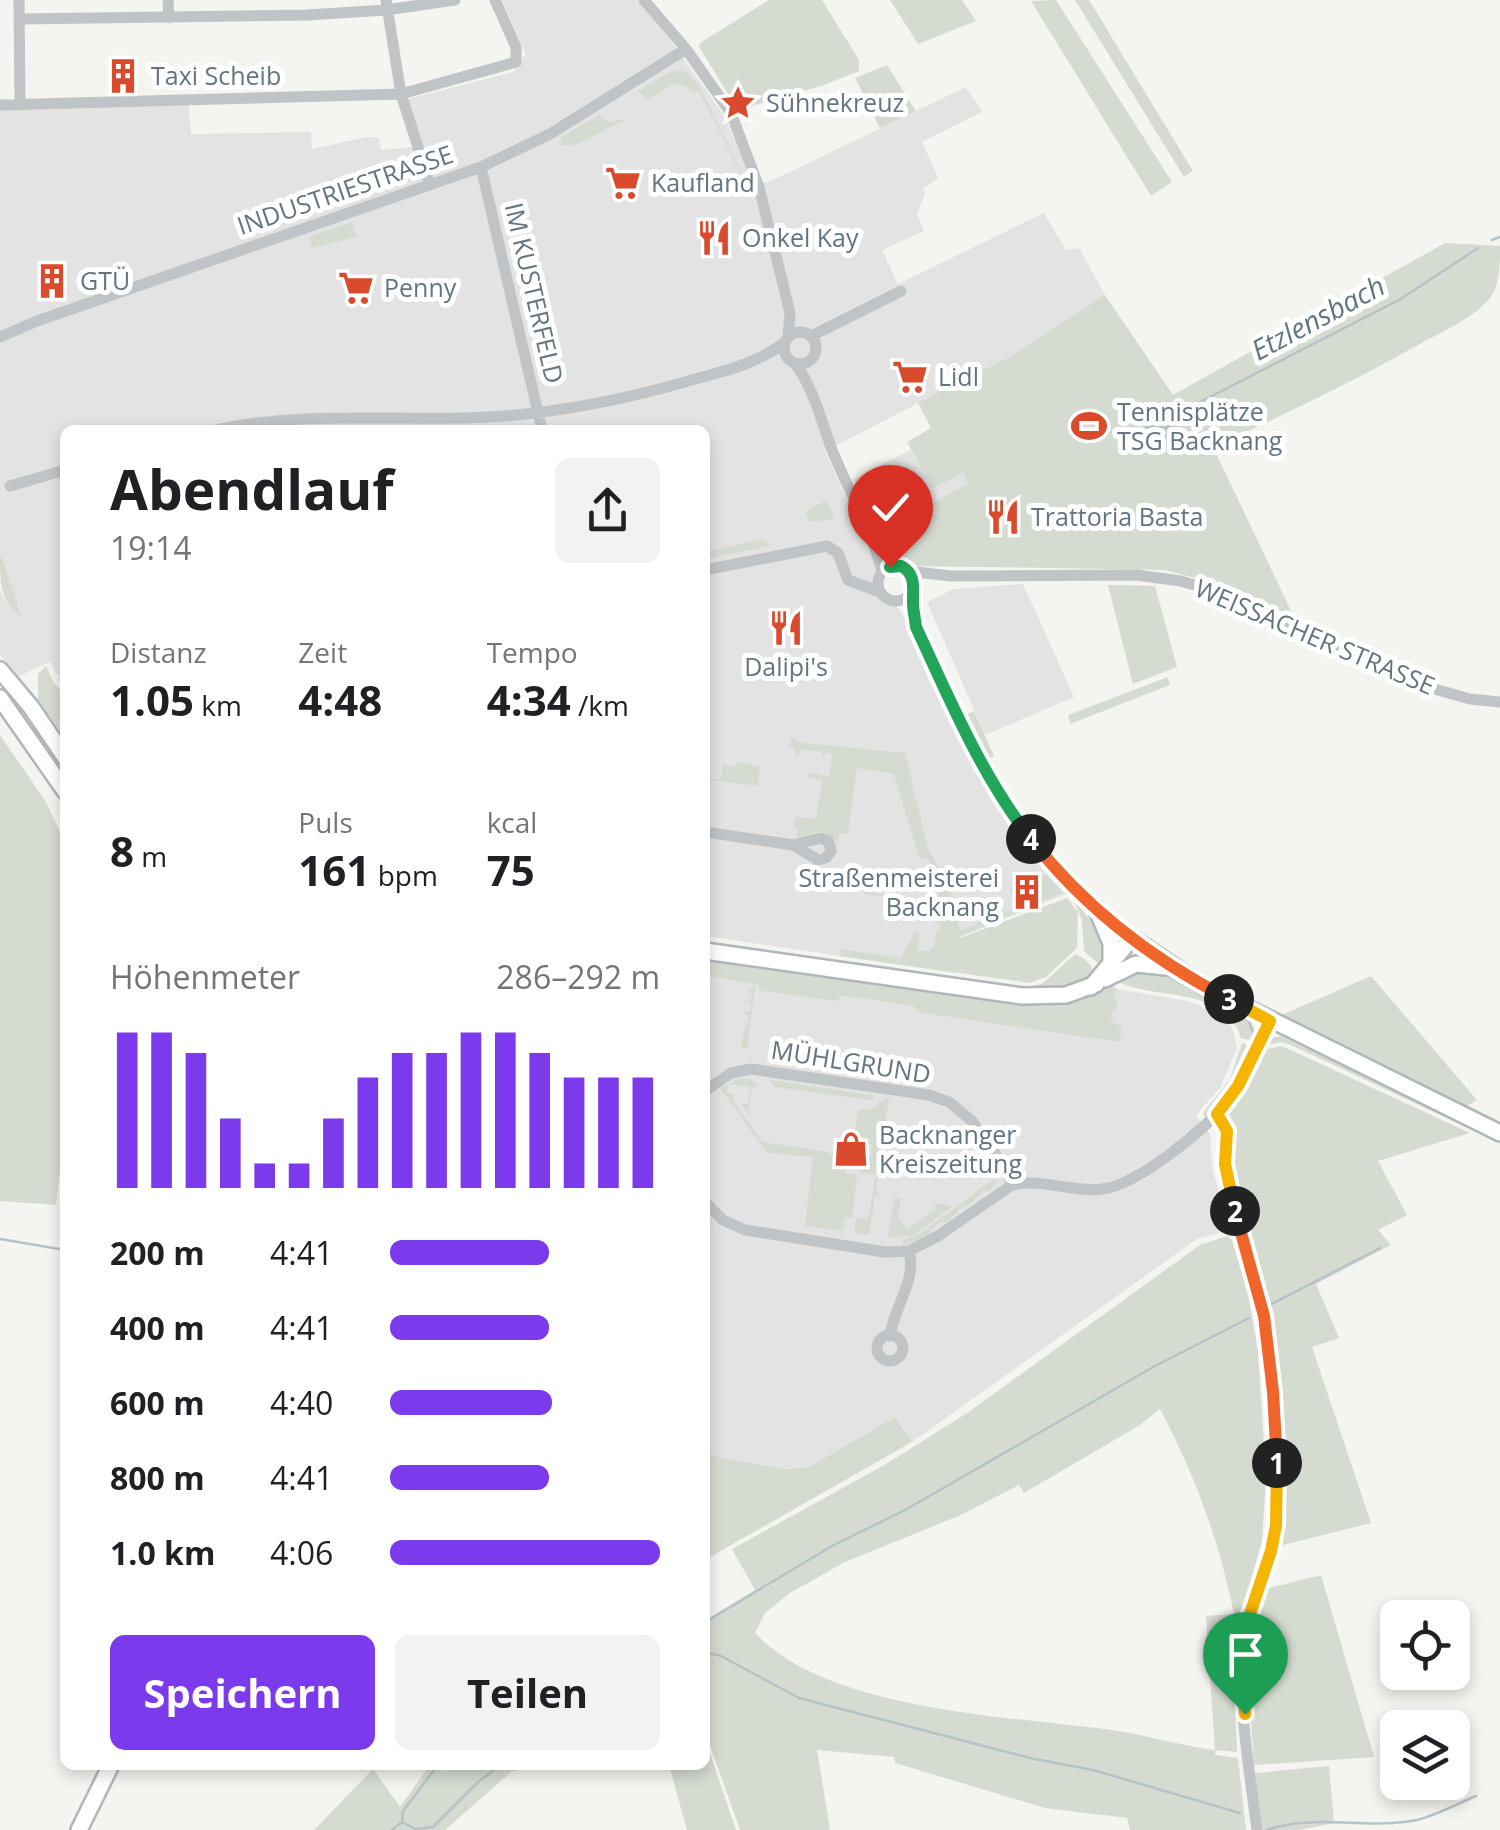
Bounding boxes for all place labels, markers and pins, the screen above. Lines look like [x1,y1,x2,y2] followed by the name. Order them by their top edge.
[104,57,142,95] building icon: Taxi Scheib
[151,58,281,92] place label: Taxi Scheib
[719,84,757,122] place icon: Sühnekreuz
[766,85,904,119] place label: Sühnekreuz
[604,164,642,202] supermarket icon: Kaufland
[651,165,755,199] place label: Kaufland
[695,219,733,257] restaurant icon: Onkel Kay
[742,220,859,254] place label: Onkel Kay
[33,262,71,300] building icon: GTÜ
[80,263,130,297] place label: GTÜ
[337,269,375,307] supermarket icon: Penny
[384,270,457,304] place label: Penny
[891,358,929,396] supermarket icon: Lidl
[938,359,979,393] place label: Lidl
[1117,394,1283,457] place label: Tennisplätze TSG Backnang
[1070,407,1108,445] sports icon: Tennisplätze TSG Backnang
[848,465,933,568] pin
[984,498,1022,536] restaurant icon: Trattoria Basta
[1031,499,1203,533] place label: Trattoria Basta
[767,609,805,647] restaurant icon: Dalipi's
[744,649,828,683] place label: Dalipi's
[1006,814,1056,864] pin: 4
[798,860,999,923] place label: Straßenmeisterei Backnang
[1008,873,1046,911] building icon: Straßenmeisterei Backnang
[1204,974,1254,1024] pin: 3
[879,1117,1022,1180] place label: Backnanger Kreiszeitung
[832,1130,870,1168] shop icon: Backnanger Kreiszeitung
[1210,1186,1260,1236] pin: 2
[1252,1438,1302,1488] pin: 1
[1203,1612,1288,1715] pin

